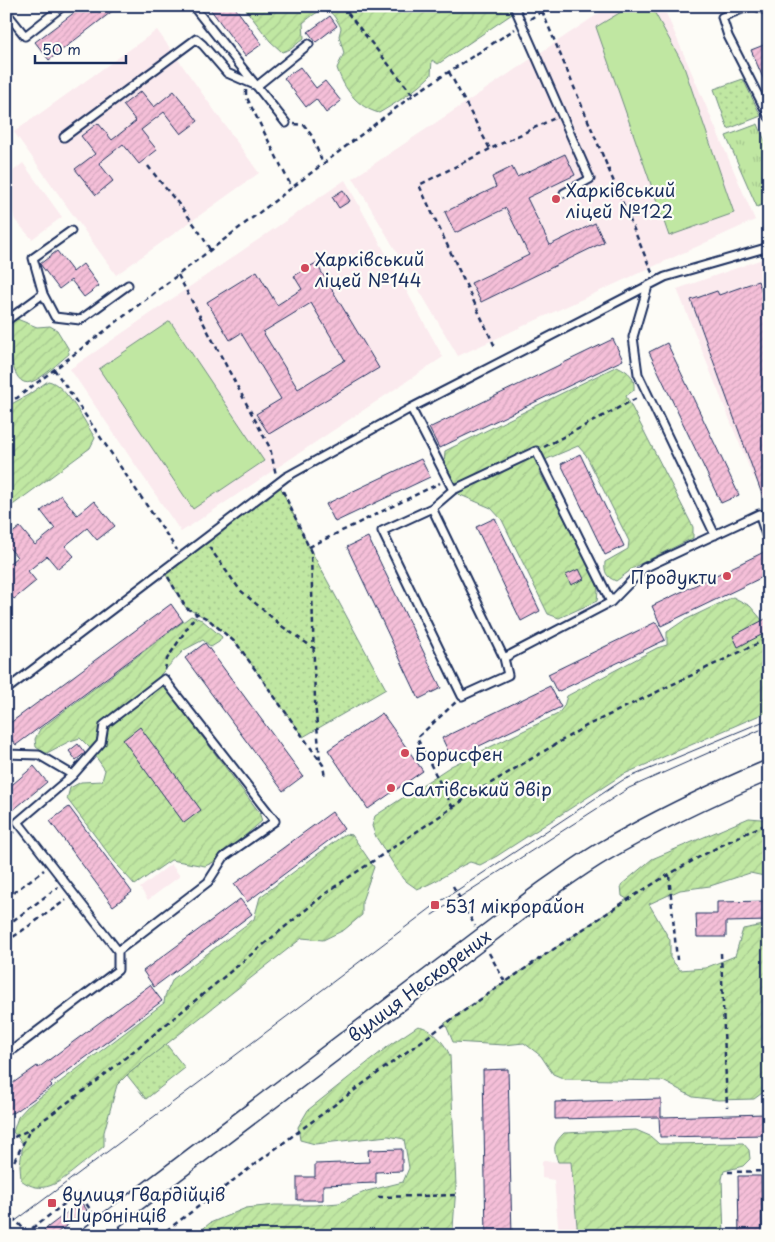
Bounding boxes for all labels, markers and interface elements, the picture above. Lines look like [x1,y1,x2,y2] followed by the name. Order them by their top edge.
[35,32,126,64] scale bar
[42,37,81,60] text: 50 m
[565,176,675,224] place label: Харківський ліцей №122
[550,193,562,205] marker: Харківський ліцей №122
[314,245,424,293] place label: Харківський ліцей №144
[299,262,311,274] marker: Харківський ліцей №144
[631,563,717,590] place label: Продукти
[721,570,733,582] marker: Продукти
[415,740,503,767] place label: Борисфен
[399,747,411,759] marker: Борисфен
[401,775,552,802] place label: Салтівський двір
[385,782,397,794] marker: Салтівський двір
[445,892,585,919] place label: 531 мікрорайон
[429,899,441,911] marker: 531 мікрорайон
[342,922,496,1048] street label: вулиця Нескорених
[62,1180,225,1228] place label: вулиця Гвардійців Широнінців
[46,1197,58,1209] marker: вулиця Гвардійців Широнінців

